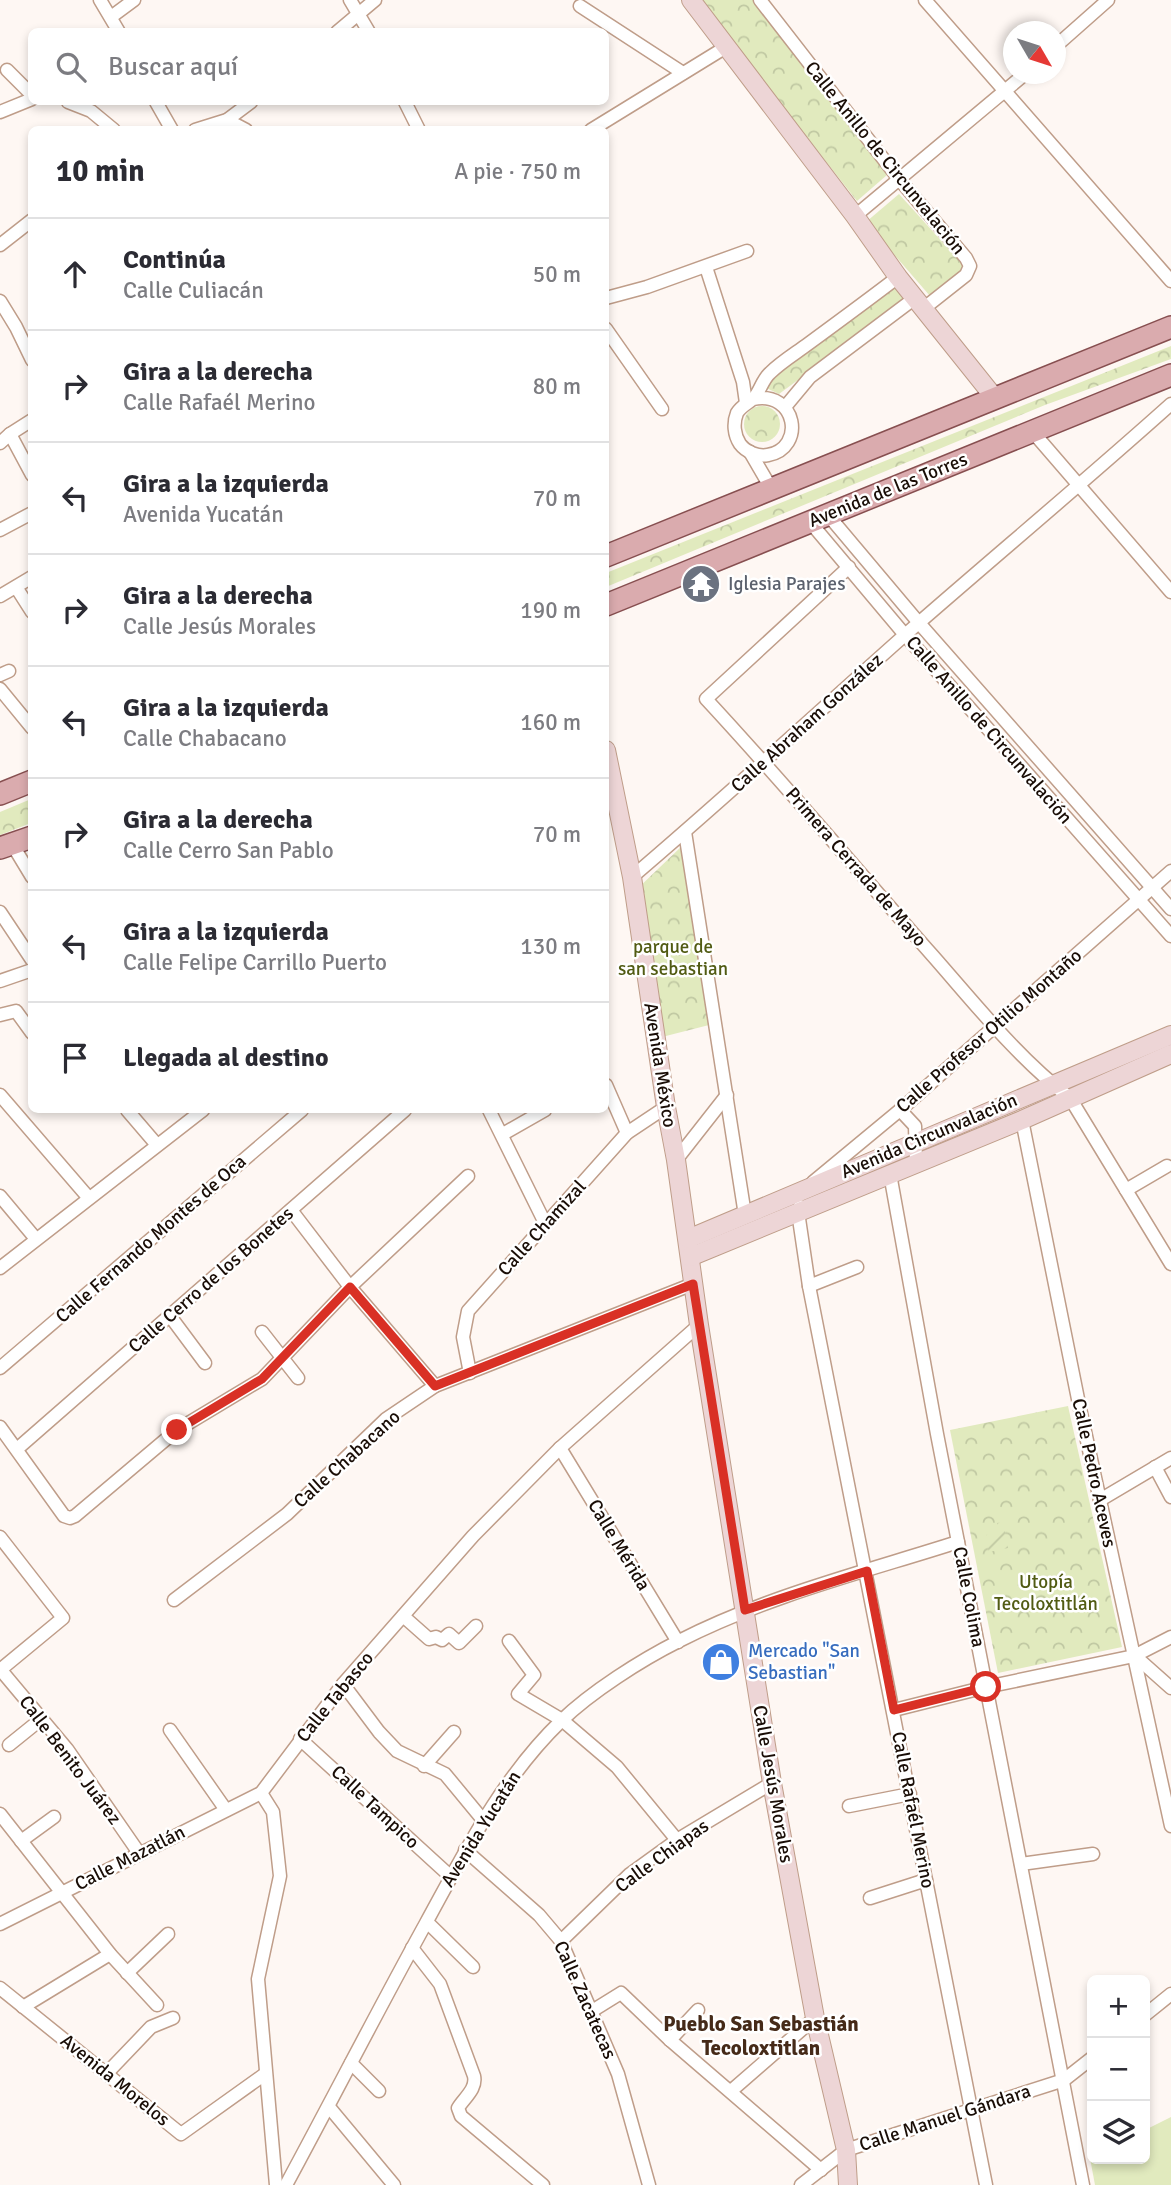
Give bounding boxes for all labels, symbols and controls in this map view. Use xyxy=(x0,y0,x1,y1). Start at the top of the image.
north arrow xyxy=(1003,21,1066,84)
search box xyxy=(28,28,609,105)
icon: search xyxy=(52,48,90,86)
text: Buscar aquí xyxy=(108,51,238,83)
street label: Calle Anillo de Circunvalación xyxy=(800,56,970,260)
text: 10 min xyxy=(56,153,145,190)
text: A pie · 750 m xyxy=(454,157,581,186)
text: Continúa xyxy=(123,244,226,276)
icon: ahead xyxy=(56,255,94,293)
text: 50 m xyxy=(533,260,581,289)
text: Calle Culiacán xyxy=(123,276,264,305)
text: Gira a la derecha xyxy=(123,356,313,388)
icon: right xyxy=(56,367,94,405)
text: 80 m xyxy=(533,372,581,401)
text: Calle Rafaél Merino xyxy=(123,388,316,417)
street label: Avenida de las Torres xyxy=(805,447,971,533)
text: Gira a la izquierda xyxy=(123,468,329,500)
icon: left xyxy=(56,479,94,517)
text: 70 m xyxy=(533,484,581,513)
text: Avenida Yucatán xyxy=(123,500,284,529)
temple icon: Iglesia Parajes xyxy=(680,563,722,605)
place label: Iglesia Parajes xyxy=(728,572,845,596)
text: Gira a la derecha xyxy=(123,580,313,612)
icon: right xyxy=(56,591,94,629)
text: 190 m xyxy=(520,596,581,625)
text: Calle Jesús Morales xyxy=(123,612,316,641)
street label: Calle Anillo de Circunvalación xyxy=(901,631,1077,829)
street label: Calle Abraham González xyxy=(726,648,888,798)
text: Gira a la izquierda xyxy=(123,692,329,724)
icon: left xyxy=(56,703,94,741)
text: 160 m xyxy=(520,708,581,737)
text: Calle Chabacano xyxy=(123,724,287,753)
street label: Primera Cerrada de Mayo xyxy=(780,782,932,952)
text: Gira a la derecha xyxy=(123,804,313,836)
icon: right xyxy=(56,815,94,853)
text: 70 m xyxy=(533,820,581,849)
text: Calle Cerro San Pablo xyxy=(123,836,334,865)
text: Gira a la izquierda xyxy=(123,916,329,948)
icon: left xyxy=(56,927,94,965)
text: 130 m xyxy=(520,932,581,961)
park label: parque de san sebastian xyxy=(618,935,728,981)
street label: Calle Profesor Otilio Montaño xyxy=(891,944,1087,1118)
text: Calle Felipe Carrillo Puerto xyxy=(123,948,387,977)
street label: Avenida México xyxy=(638,1001,682,1129)
icon: arrive xyxy=(56,1039,94,1077)
text: Llegada al destino xyxy=(123,1042,329,1074)
street label: Avenida Circunvalación xyxy=(837,1088,1021,1184)
street label: Calle Fernando Montes de Oca xyxy=(51,1150,251,1328)
street label: Calle Chamizal xyxy=(493,1175,591,1281)
street label: Calle Cerro de los Bonetes xyxy=(123,1202,299,1358)
street label: Calle Pedro Aceves xyxy=(1066,1396,1122,1550)
street label: Calle Chabacano xyxy=(289,1405,405,1513)
route end xyxy=(161,1414,192,1445)
street label: Calle Mérida xyxy=(582,1495,656,1595)
street label: Calle Colima xyxy=(947,1545,991,1649)
park label: Utopía Tecoloxtitlán xyxy=(994,1570,1098,1616)
place label: Mercado "San Sebastian" xyxy=(748,1639,860,1685)
shop icon: Mercado "San Sebastian" xyxy=(700,1641,742,1683)
street label: Calle Tabasco xyxy=(291,1647,379,1747)
route start xyxy=(970,1671,1001,1702)
street label: Calle Benito Juárez xyxy=(14,1691,126,1829)
street label: Calle Jesús Morales xyxy=(747,1703,799,1865)
street label: Calle Rafaél Merino xyxy=(886,1730,940,1890)
street label: Calle Tampico xyxy=(326,1760,424,1854)
street label: Avenida Yucatán xyxy=(436,1766,526,1892)
street label: Calle Chiapas xyxy=(610,1814,714,1898)
street label: Calle Mazatlán xyxy=(71,1820,189,1896)
street label: Calle Zacatecas xyxy=(548,1937,622,2063)
map controls xyxy=(1087,1975,1150,2164)
button: + xyxy=(1087,1975,1150,2038)
district label: Pueblo San Sebastián Tecoloxtitlan xyxy=(663,2011,859,2061)
street label: Avenida Morelos xyxy=(56,2029,174,2131)
button: − xyxy=(1087,2038,1150,2101)
street label: Calle Manuel Gándara xyxy=(856,2079,1034,2157)
button: layers xyxy=(1087,2101,1150,2164)

